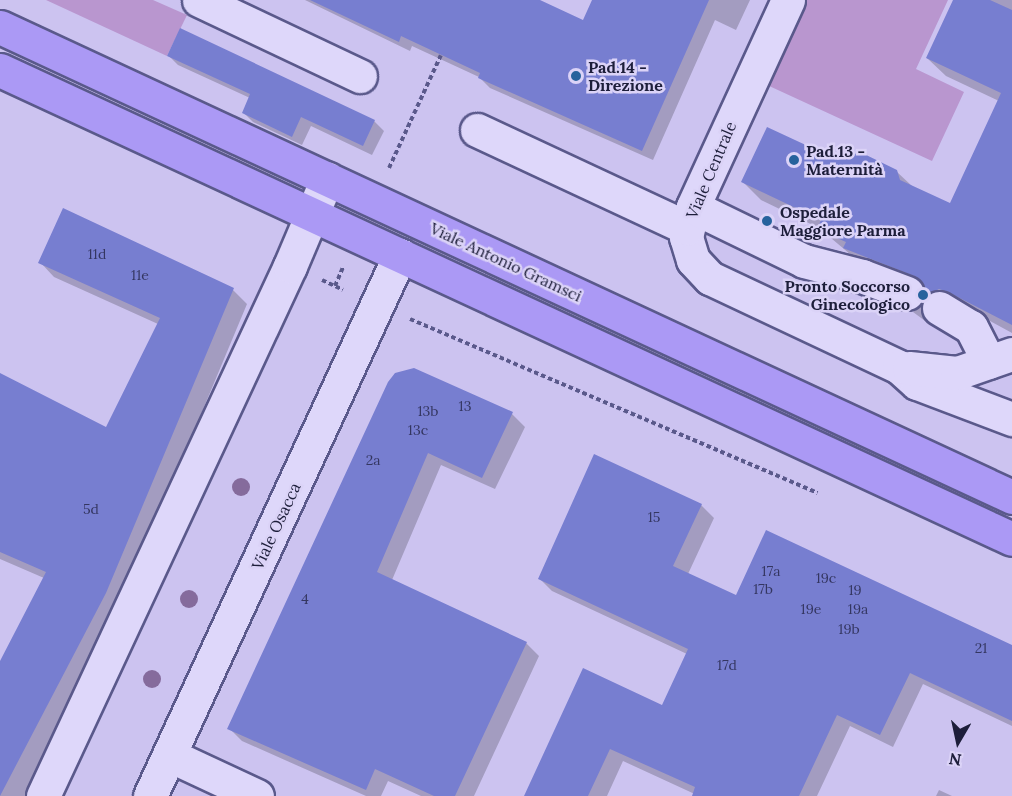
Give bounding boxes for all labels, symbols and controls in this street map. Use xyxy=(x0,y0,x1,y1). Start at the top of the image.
place label: Pad.14 - Direzione xyxy=(588,57,663,95)
marker: Pad.14 - Direzione xyxy=(569,69,583,83)
street label: Viale Centrale xyxy=(682,118,740,222)
place label: Pad.13 - Maternità xyxy=(806,141,883,179)
marker: Pad.13 - Maternità xyxy=(787,153,801,167)
place label: Ospedale Maggiore Parma xyxy=(780,202,906,240)
marker: Ospedale Maggiore Parma xyxy=(758,212,776,230)
street label: Viale Antonio Gramsci xyxy=(427,218,585,306)
house number: 11d xyxy=(88,246,106,262)
house number: 11e xyxy=(131,267,149,283)
place label: Pronto Soccorso Ginecologico xyxy=(784,276,910,314)
marker: Pronto Soccorso Ginecologico xyxy=(914,286,932,304)
house number: 13 xyxy=(459,398,471,414)
house number: 13b xyxy=(417,403,439,419)
house number: 13c xyxy=(408,422,428,438)
house number: 2a xyxy=(366,452,380,468)
street label: Viale Osacca xyxy=(247,479,305,573)
house number: 5d xyxy=(83,501,99,517)
house number: 15 xyxy=(648,509,660,525)
house number: 17a xyxy=(762,563,780,579)
house number: 19c xyxy=(816,570,836,586)
house number: 17b xyxy=(753,581,773,597)
house number: 19 xyxy=(848,582,862,598)
house number: 4 xyxy=(301,591,309,607)
house number: 19e xyxy=(801,601,821,617)
house number: 19a xyxy=(848,601,868,617)
house number: 19b xyxy=(838,621,860,637)
house number: 21 xyxy=(975,640,987,656)
house number: 17d xyxy=(717,657,737,673)
north arrow xyxy=(928,712,988,772)
text: N xyxy=(948,749,963,771)

